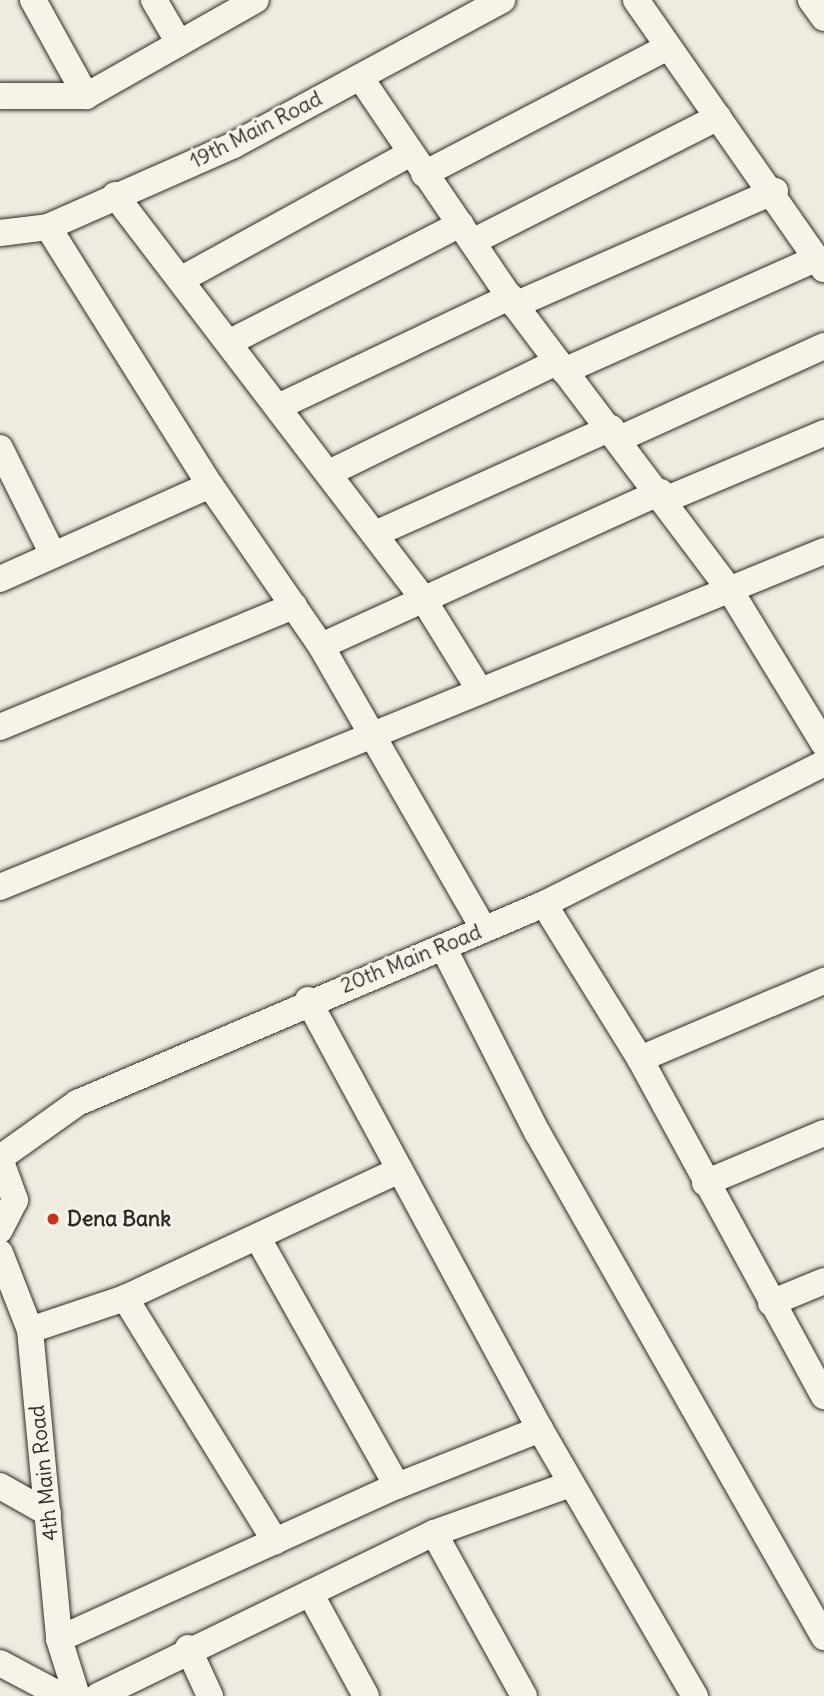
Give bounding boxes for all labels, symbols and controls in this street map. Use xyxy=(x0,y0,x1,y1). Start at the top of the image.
street label: 19th Main Road xyxy=(186,86,326,174)
street label: 20th Main Road xyxy=(337,919,485,999)
place label: Dena Bank xyxy=(67,1206,171,1232)
marker: Dena Bank xyxy=(45,1211,61,1227)
street label: 4th Main Road xyxy=(24,1404,64,1542)

